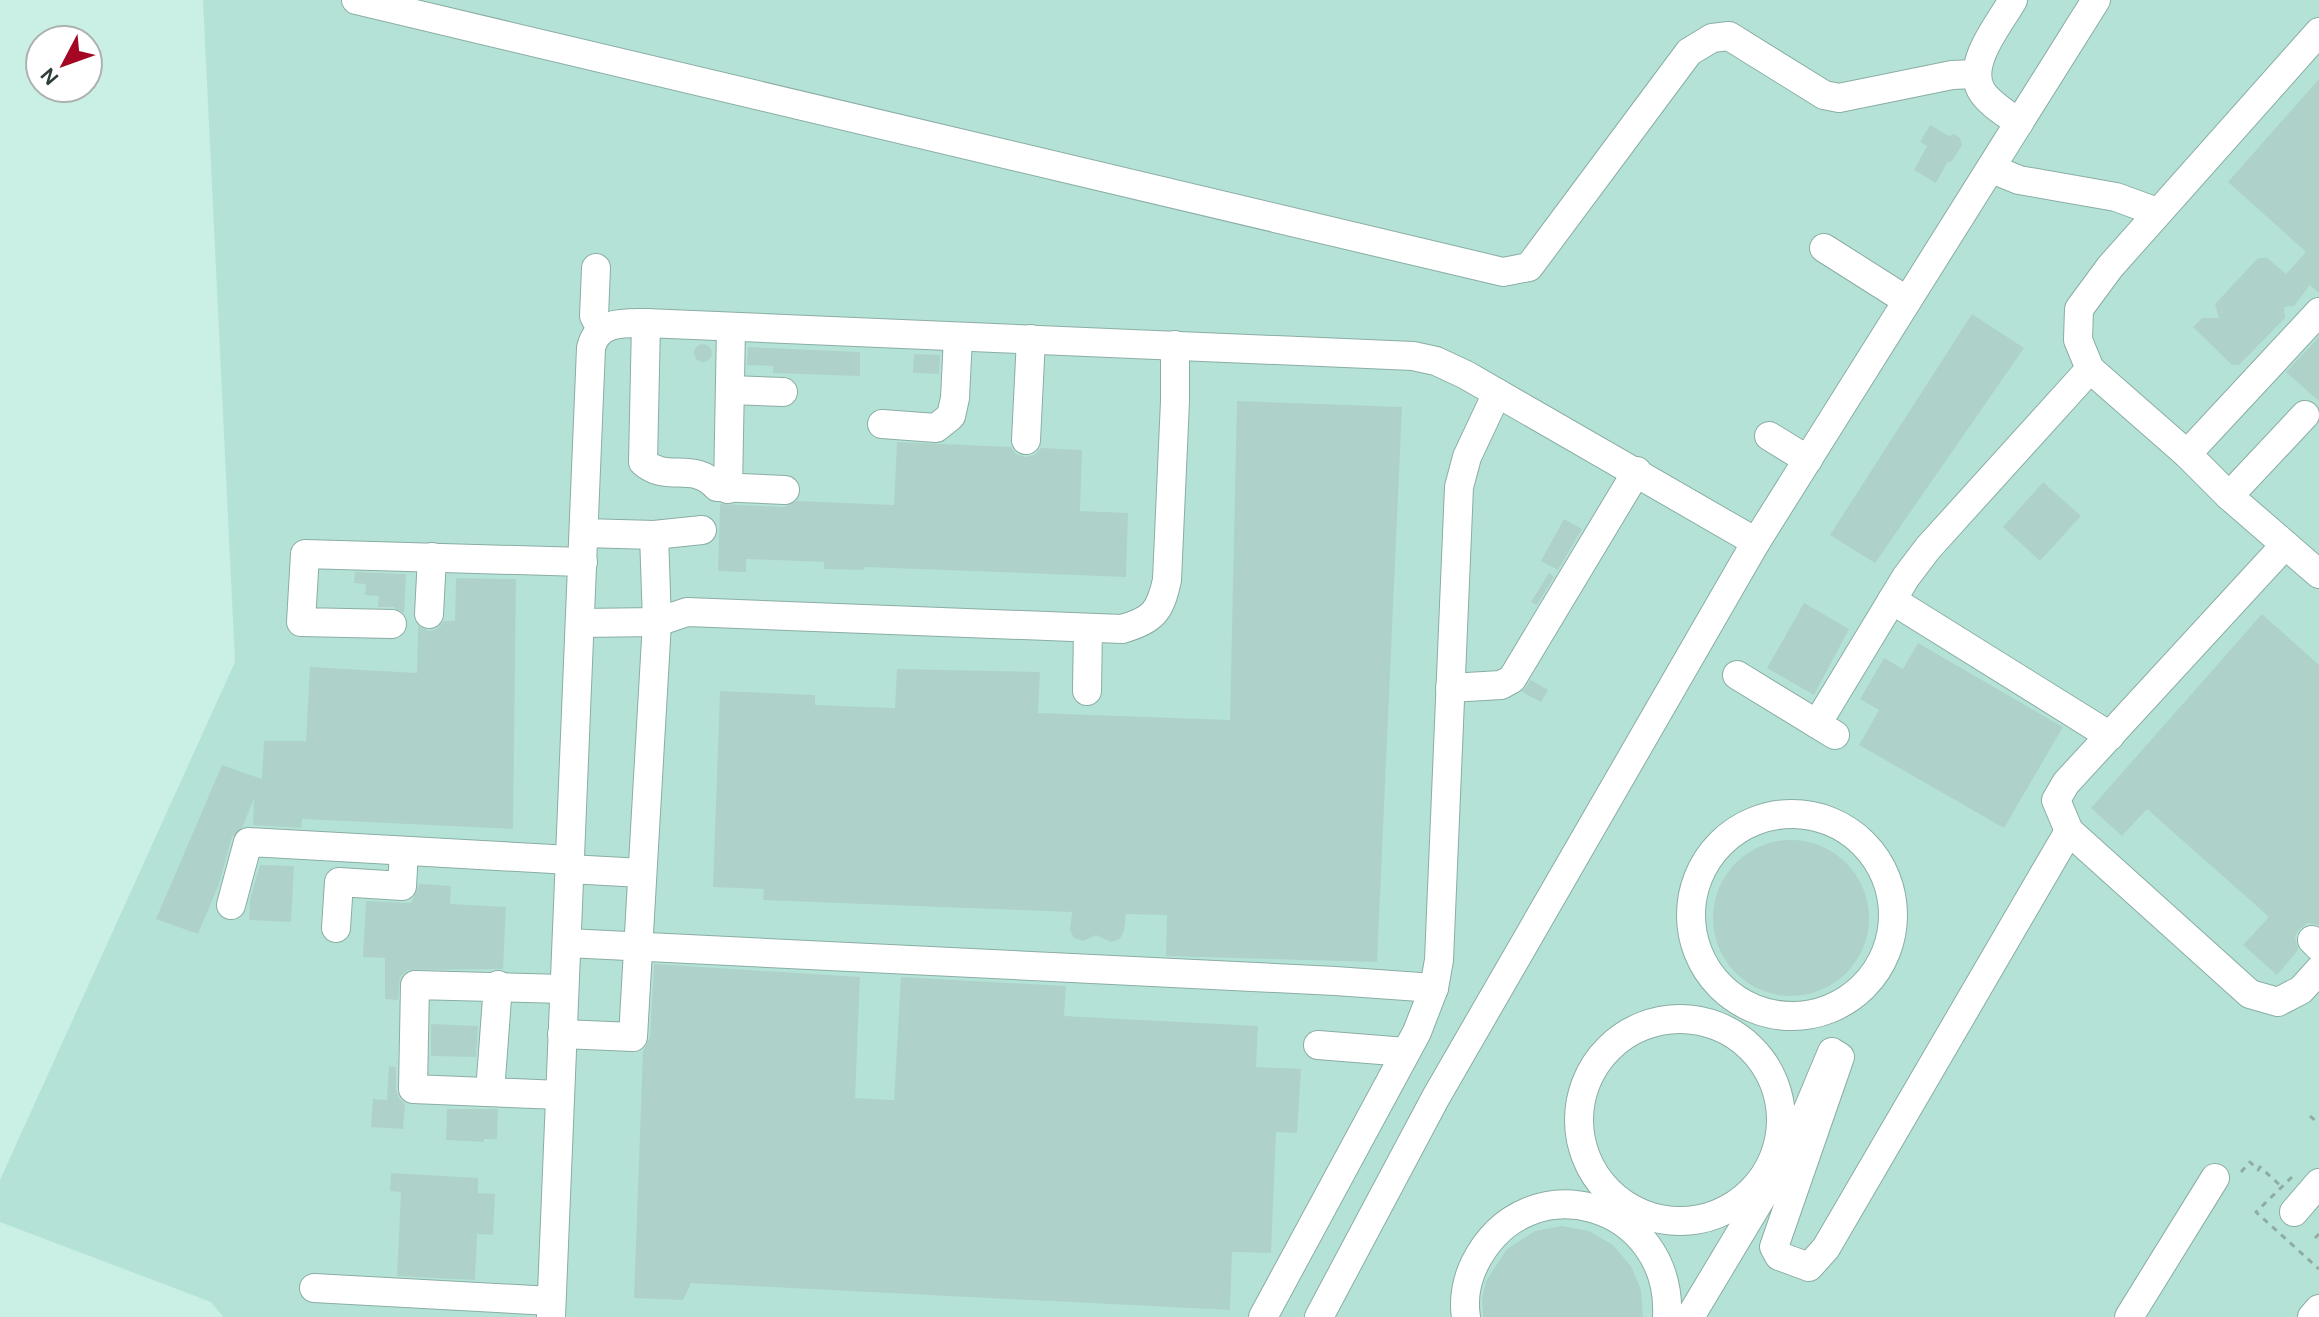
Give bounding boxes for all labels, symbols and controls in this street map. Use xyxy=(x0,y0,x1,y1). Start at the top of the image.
north arrow xyxy=(24,24,104,104)
text: N xyxy=(35,62,65,91)

